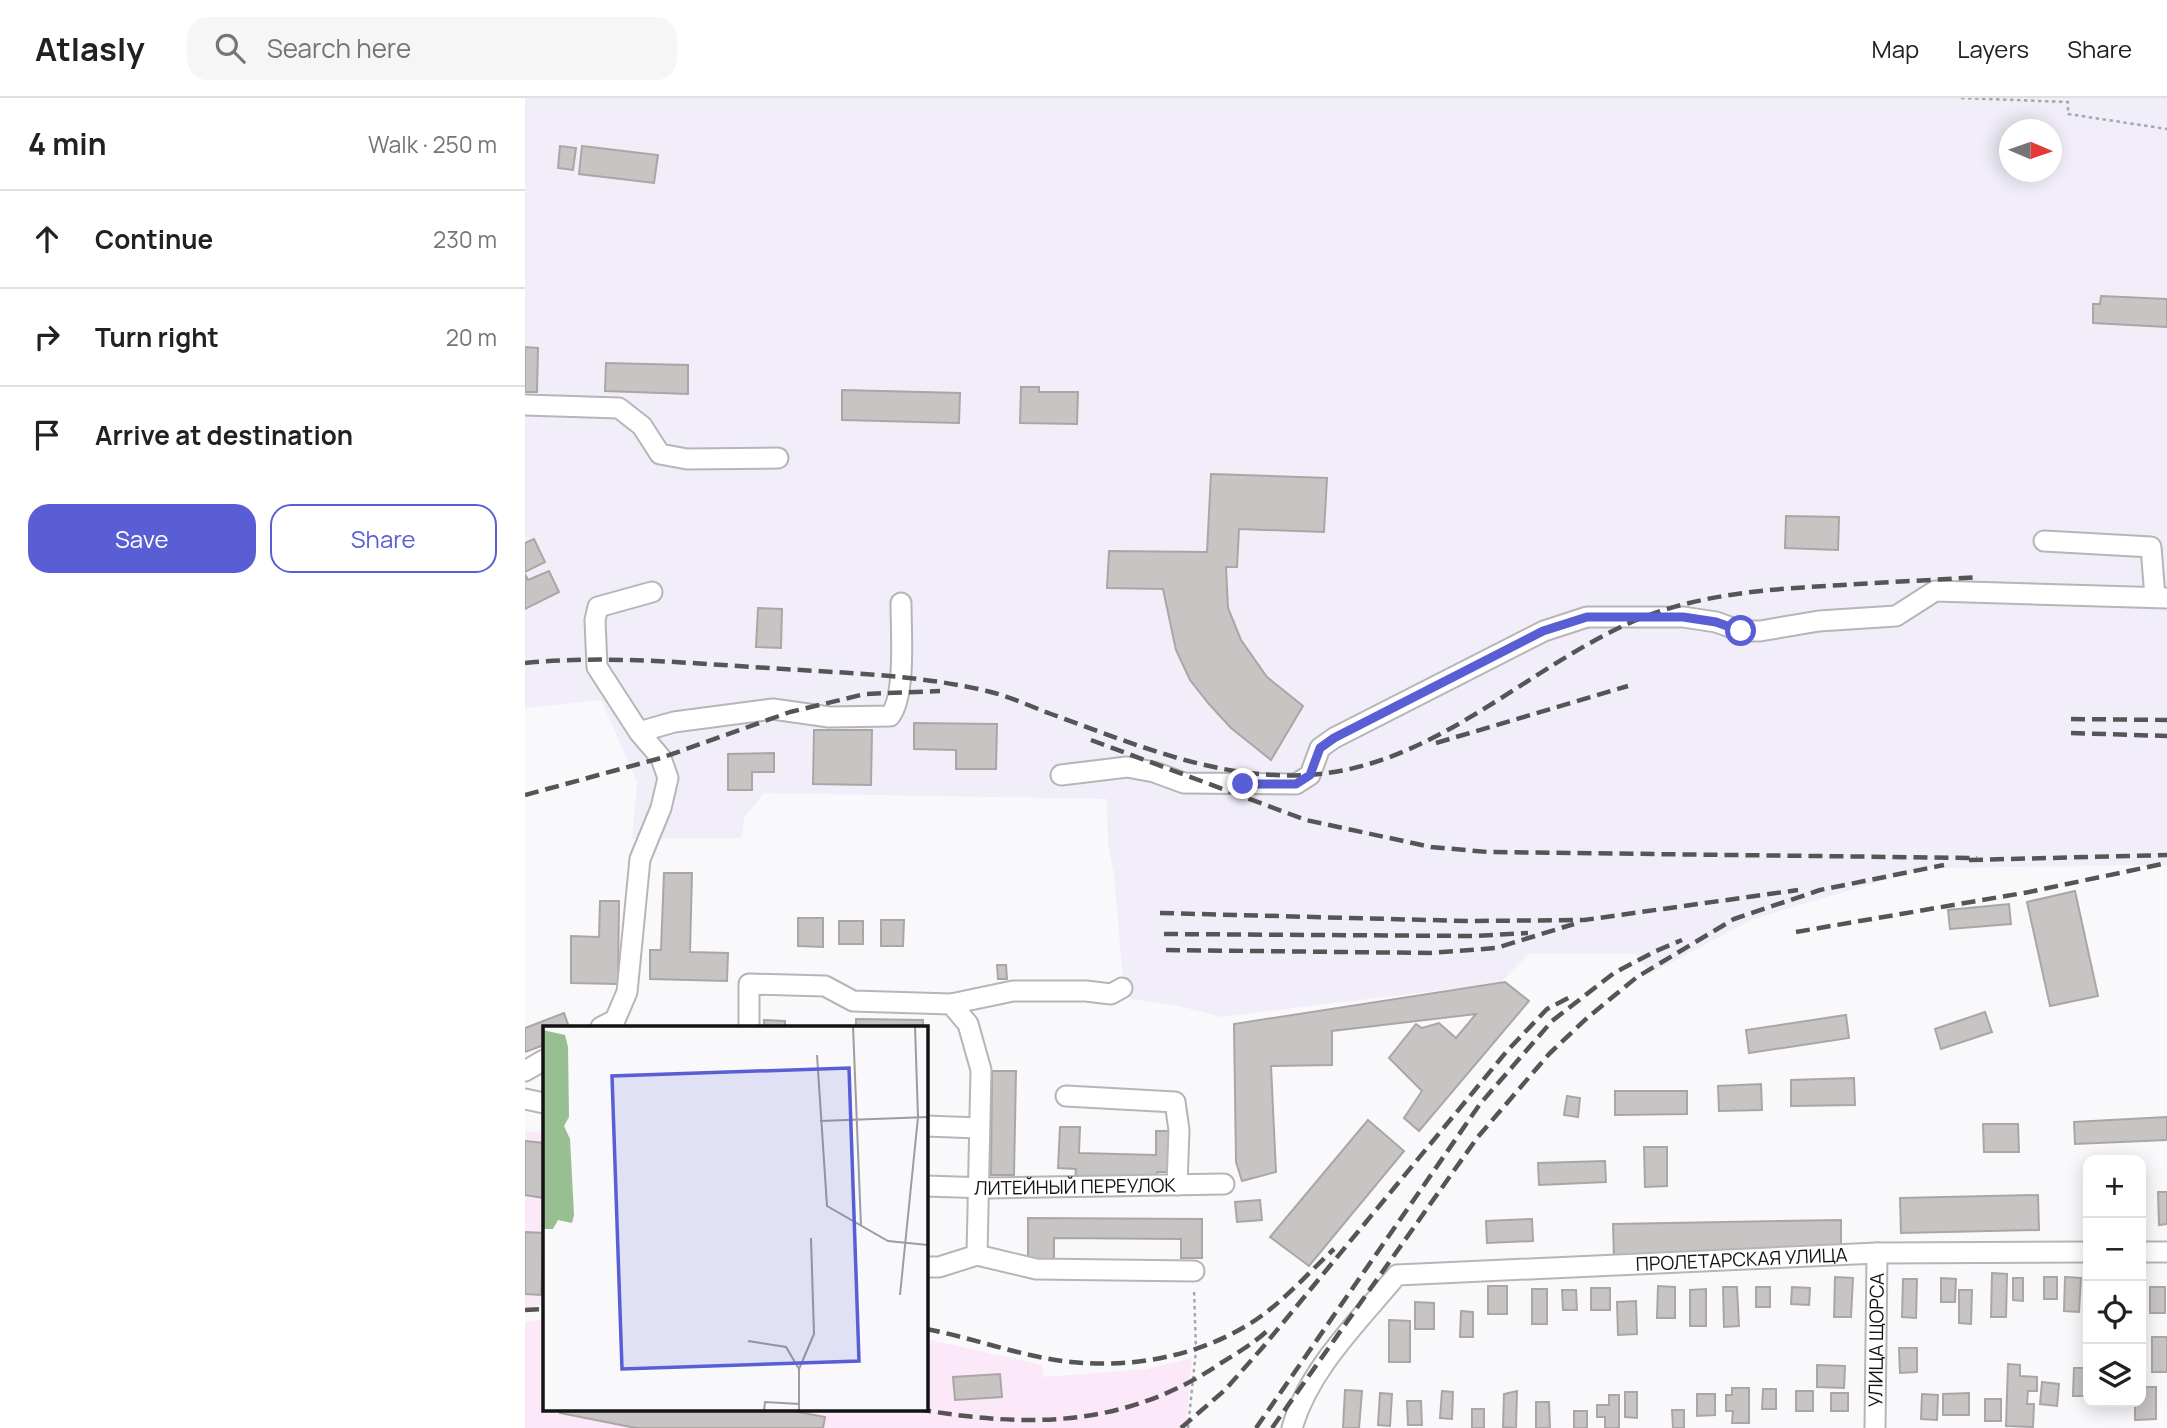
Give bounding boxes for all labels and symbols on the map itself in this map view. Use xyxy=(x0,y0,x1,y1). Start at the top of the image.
north arrow xyxy=(1999,119,2062,182)
route start xyxy=(1725,615,1756,646)
route end xyxy=(1227,768,1258,799)
inset map xyxy=(543,1026,927,1410)
street label: ЛИТЕЙНЫЙ ПЕРЕУЛОК xyxy=(974,1172,1177,1201)
street label: ПРОЛЕТАРСКАЯ УЛИЦА xyxy=(1635,1241,1848,1277)
street label: УЛИЦА ЩОРСА xyxy=(1862,1273,1890,1407)

